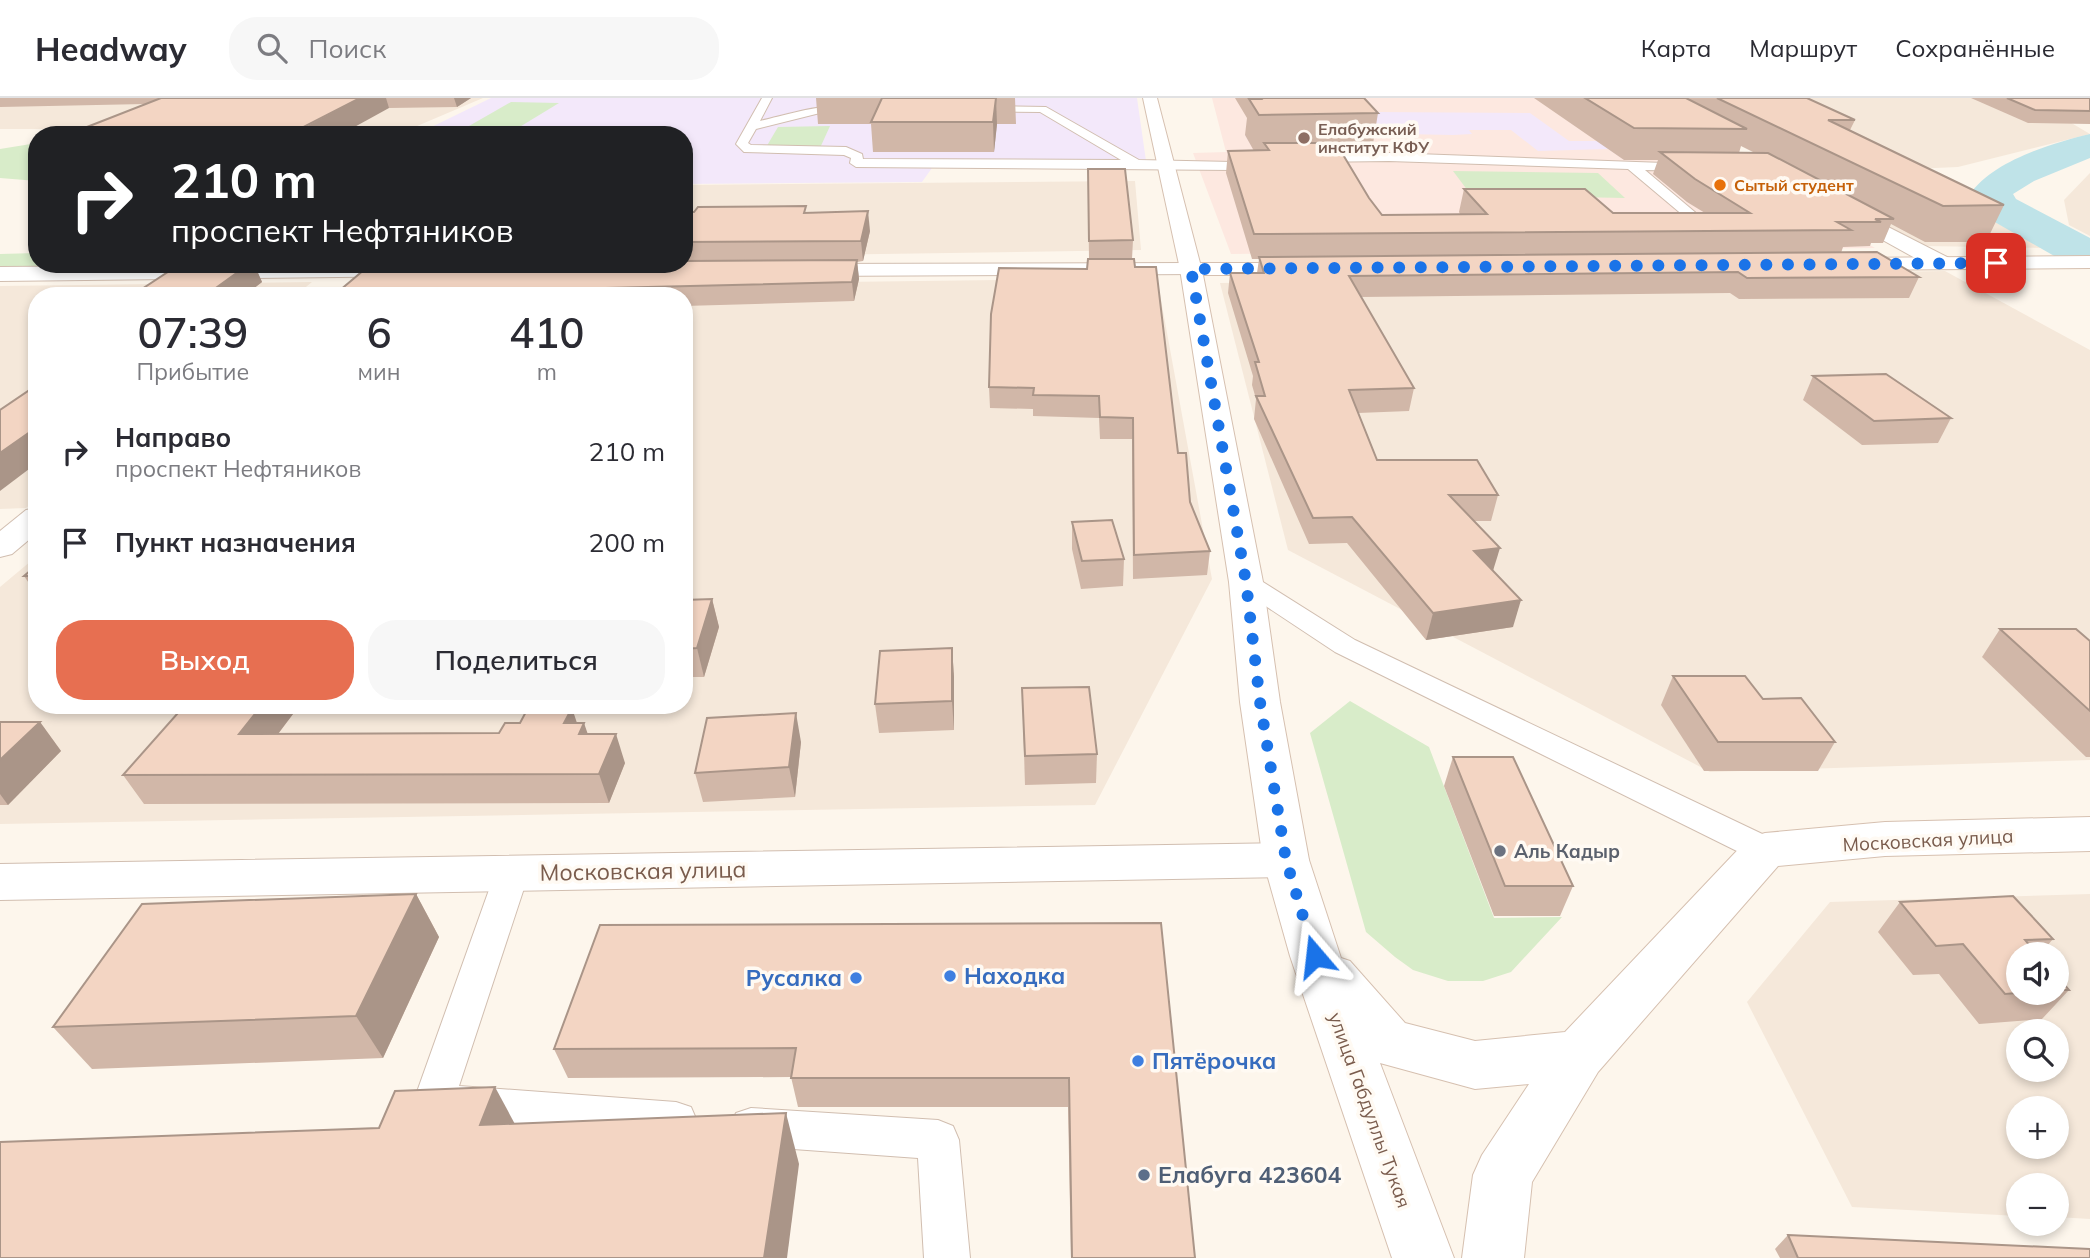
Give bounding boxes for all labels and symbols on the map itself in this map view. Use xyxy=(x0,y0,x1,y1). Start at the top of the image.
place label: Елабужский институт КФУ xyxy=(1318,119,1430,157)
marker: Елабужский институт КФУ xyxy=(1296,130,1312,146)
place label: Сытый студент xyxy=(1734,175,1854,195)
marker: Сытый студент xyxy=(1712,177,1728,193)
pin xyxy=(1966,233,2026,293)
street label: Московская улица xyxy=(1842,824,2014,856)
place label: Аль Кадыр xyxy=(1514,839,1620,863)
marker: Аль Кадыр xyxy=(1492,843,1508,859)
street label: Московская улица xyxy=(539,854,747,887)
position arrow xyxy=(1278,919,1352,993)
place label: Находка xyxy=(964,961,1065,990)
place label: Русалка xyxy=(746,963,842,992)
marker: Находка xyxy=(942,968,958,984)
marker: Русалка xyxy=(848,970,864,986)
street label: улица Габдуллы Тукая xyxy=(1323,1009,1417,1211)
place label: Пятёрочка xyxy=(1152,1046,1276,1075)
marker: Пятёрочка xyxy=(1130,1053,1146,1069)
place label: Елабуга 423604 xyxy=(1158,1160,1341,1189)
marker: Елабуга 423604 xyxy=(1136,1167,1152,1183)

